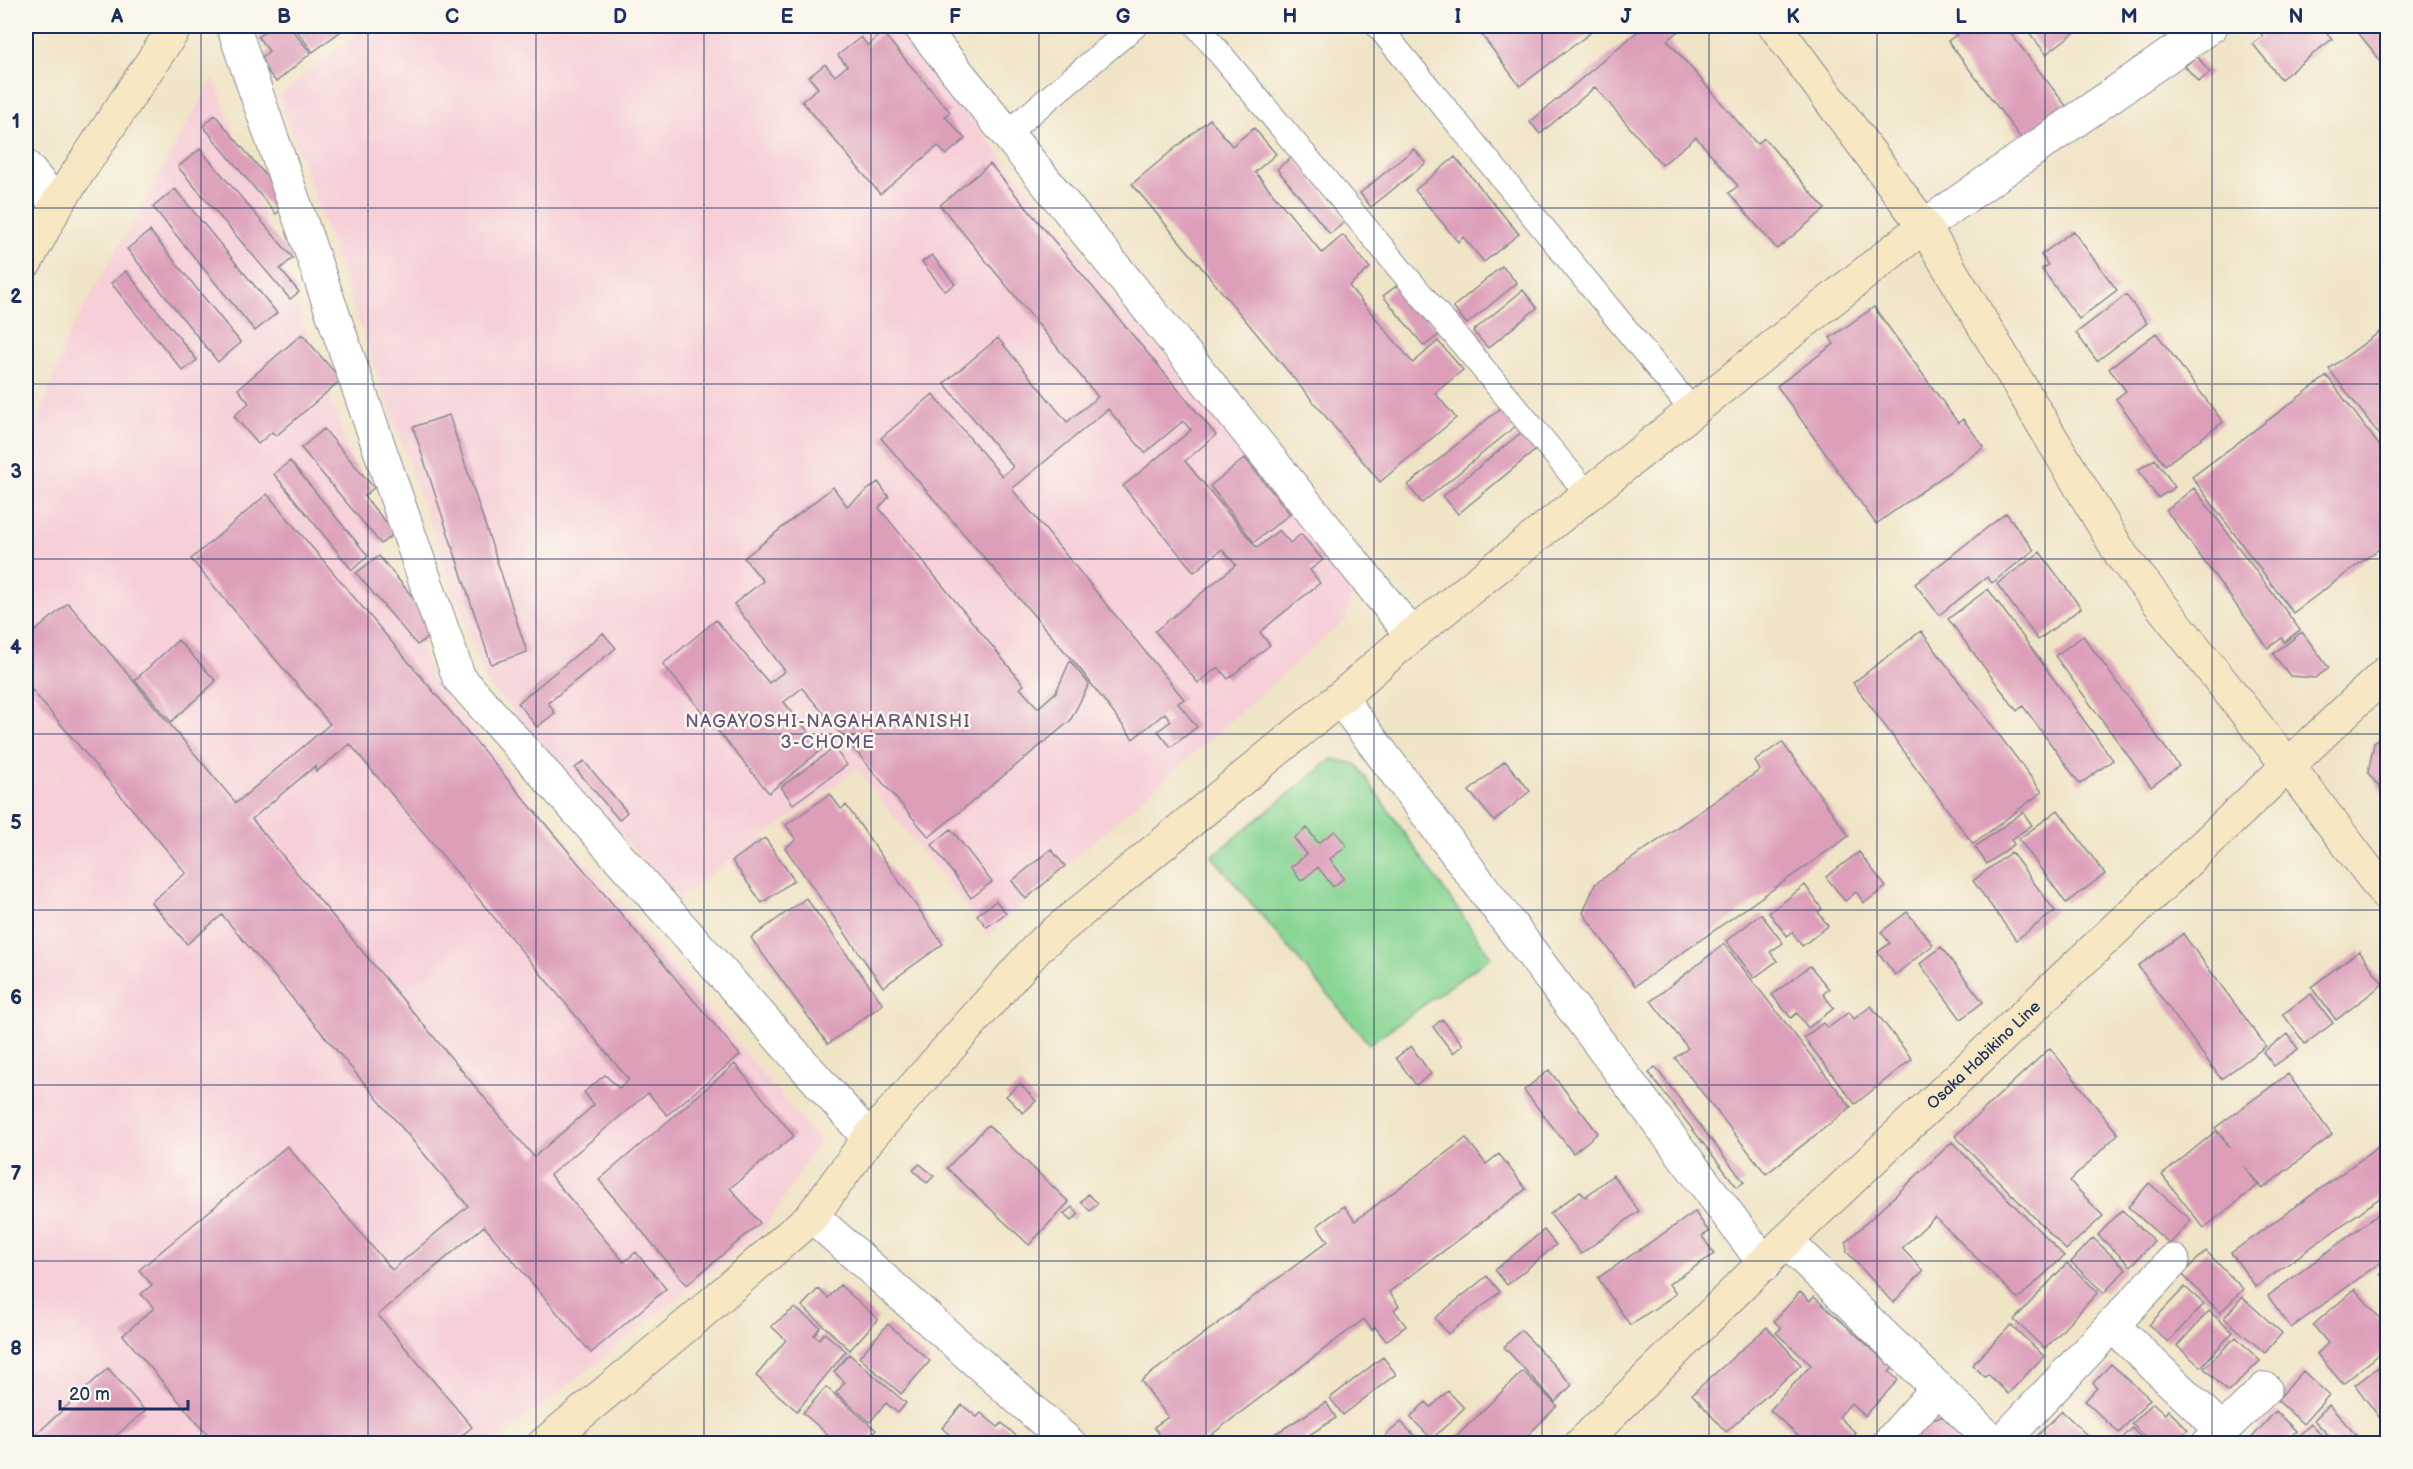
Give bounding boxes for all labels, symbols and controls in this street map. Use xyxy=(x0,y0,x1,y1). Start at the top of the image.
text: A xyxy=(110,5,124,29)
text: B xyxy=(277,5,291,29)
text: C xyxy=(445,5,459,29)
text: D xyxy=(613,5,627,29)
text: E xyxy=(781,5,794,29)
text: F xyxy=(949,5,961,29)
text: G xyxy=(1116,5,1131,29)
text: H xyxy=(1283,5,1297,29)
text: I xyxy=(1455,5,1461,29)
text: J xyxy=(1621,5,1633,29)
text: K xyxy=(1786,5,1800,29)
text: L xyxy=(1955,5,1967,29)
text: M xyxy=(2120,5,2138,29)
text: N xyxy=(2288,5,2304,29)
text: 1 xyxy=(12,110,20,134)
text: 2 xyxy=(10,285,22,309)
text: 3 xyxy=(10,460,22,484)
text: 4 xyxy=(10,636,22,660)
district label: NAGAYOSHI-NAGAHARANISHI 3-CHOME xyxy=(685,711,971,753)
text: 5 xyxy=(10,811,22,835)
text: 6 xyxy=(10,986,22,1010)
street label: Osaka Habikino Line xyxy=(1923,997,2045,1114)
text: 7 xyxy=(10,1162,22,1186)
text: 8 xyxy=(10,1337,22,1361)
scale bar xyxy=(60,1373,188,1411)
text: 20 m xyxy=(69,1384,110,1405)

